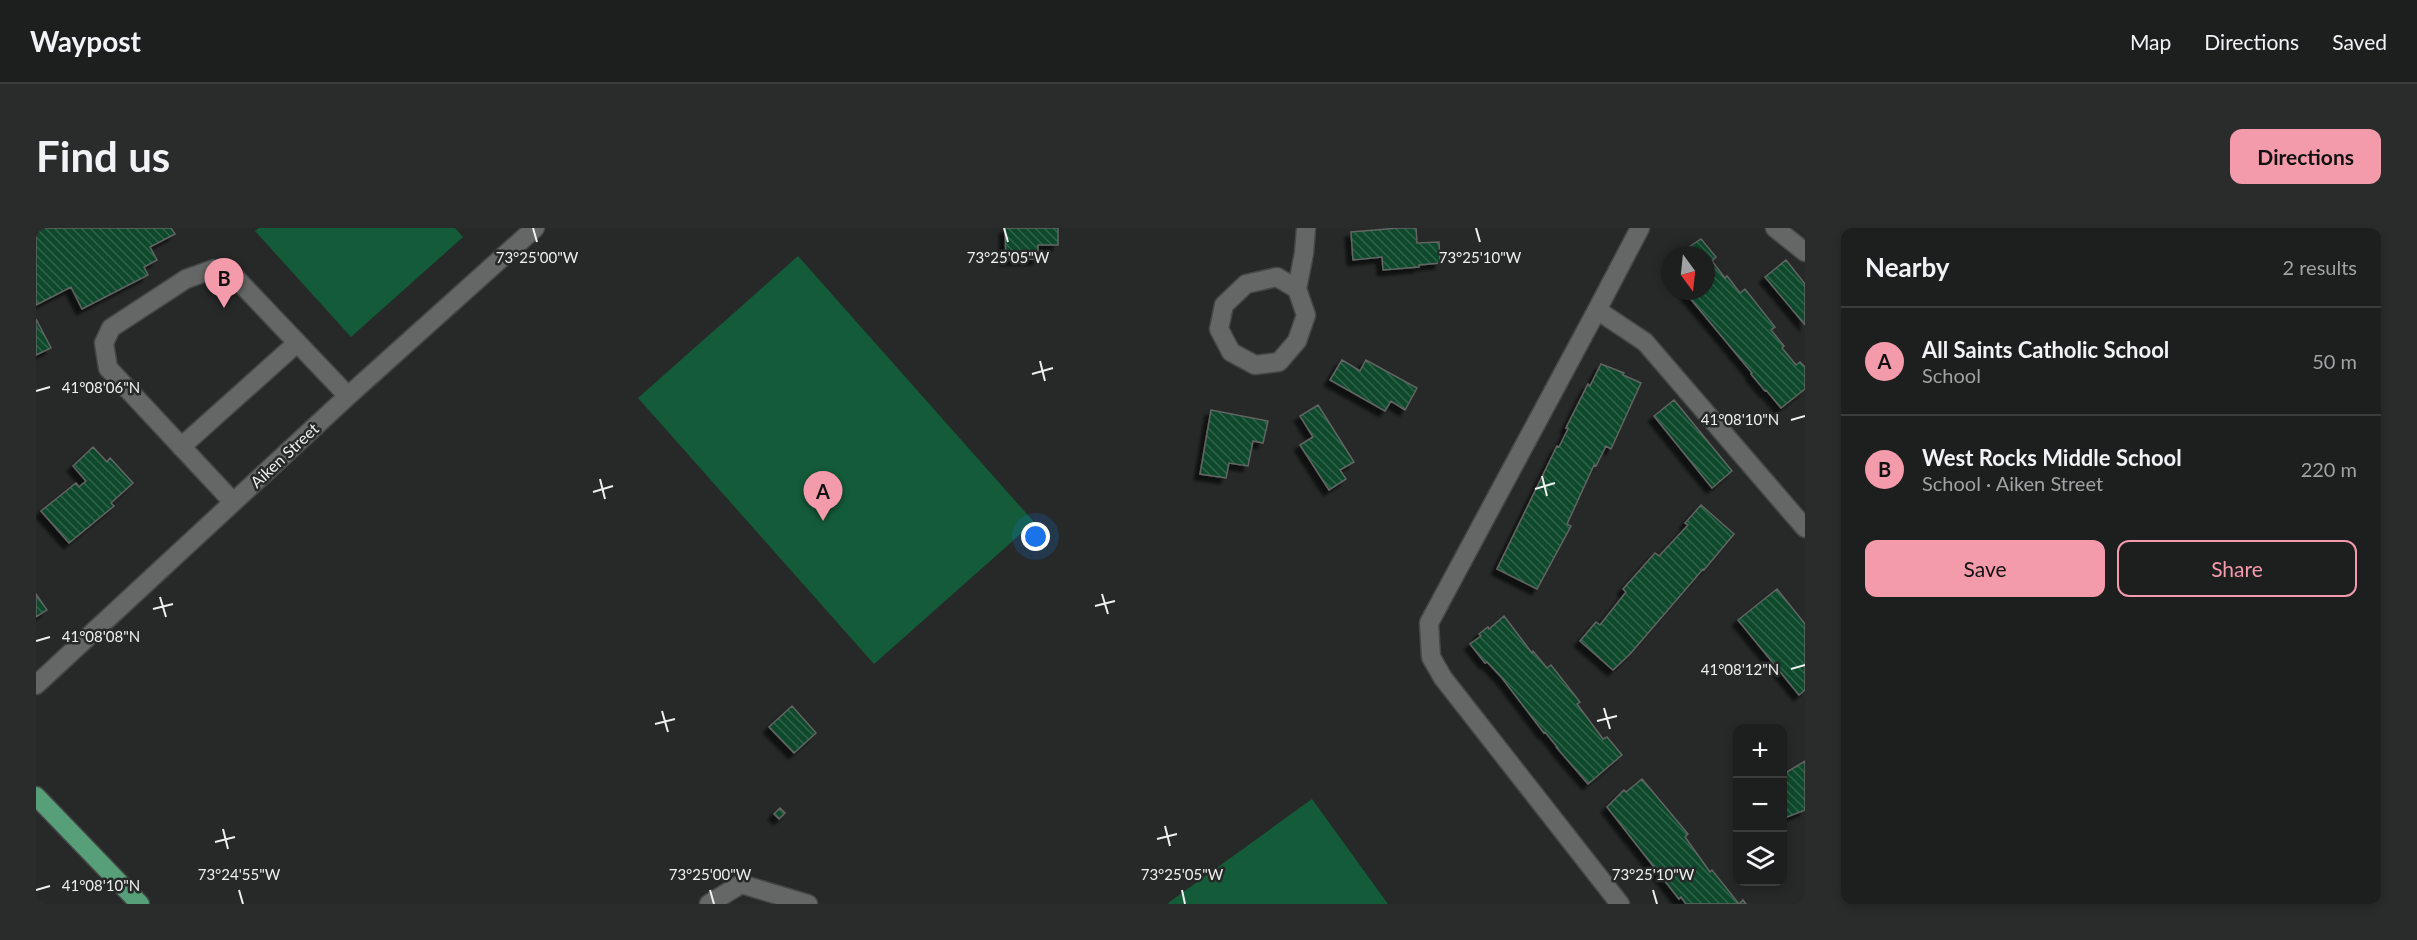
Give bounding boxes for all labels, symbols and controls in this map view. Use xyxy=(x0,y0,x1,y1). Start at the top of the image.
text: Waypost xyxy=(30,24,141,58)
text: Map xyxy=(2130,29,2171,54)
text: Directions xyxy=(2204,29,2299,54)
text: Saved xyxy=(2332,29,2387,54)
button: Directions xyxy=(2230,129,2381,184)
text: Find us xyxy=(36,131,170,181)
north arrow xyxy=(1661,246,1715,300)
text: 73°25'00"W xyxy=(496,248,579,266)
text: 73°25'05"W xyxy=(967,248,1050,266)
text: 73°25'10"W xyxy=(1439,248,1522,266)
text: Nearby xyxy=(1865,251,1950,283)
text: 2 results xyxy=(2282,255,2357,279)
pin: B xyxy=(204,259,243,308)
text: All Saints Catholic School xyxy=(1922,336,2169,363)
text: A xyxy=(1878,349,1891,373)
text: 50 m xyxy=(2312,349,2357,373)
text: School xyxy=(1922,363,1981,387)
text: 41°08'06"N xyxy=(62,378,140,396)
text: 41°08'10"N xyxy=(1701,410,1779,428)
street label: Aiken Street xyxy=(246,419,322,491)
text: West Rocks Middle School xyxy=(1922,444,2182,471)
text: B xyxy=(1878,457,1891,481)
text: 220 m xyxy=(2301,457,2357,481)
text: School · Aiken Street xyxy=(1922,471,2103,495)
pin: A xyxy=(804,472,842,521)
your location xyxy=(1021,522,1050,551)
button: Save xyxy=(1865,540,2105,597)
button: Share xyxy=(2117,540,2357,597)
text: 41°08'08"N xyxy=(62,627,140,645)
text: 41°08'12"N xyxy=(1701,660,1779,678)
map controls xyxy=(1733,724,1787,886)
button: + xyxy=(1733,724,1787,778)
button: − xyxy=(1733,778,1787,832)
button: layers xyxy=(1733,832,1787,886)
text: 73°24'55"W xyxy=(198,865,281,883)
text: 73°25'00"W xyxy=(669,865,752,883)
text: 73°25'05"W xyxy=(1141,865,1224,883)
text: 73°25'10"W xyxy=(1612,865,1695,883)
text: 41°08'10"N xyxy=(62,876,140,894)

